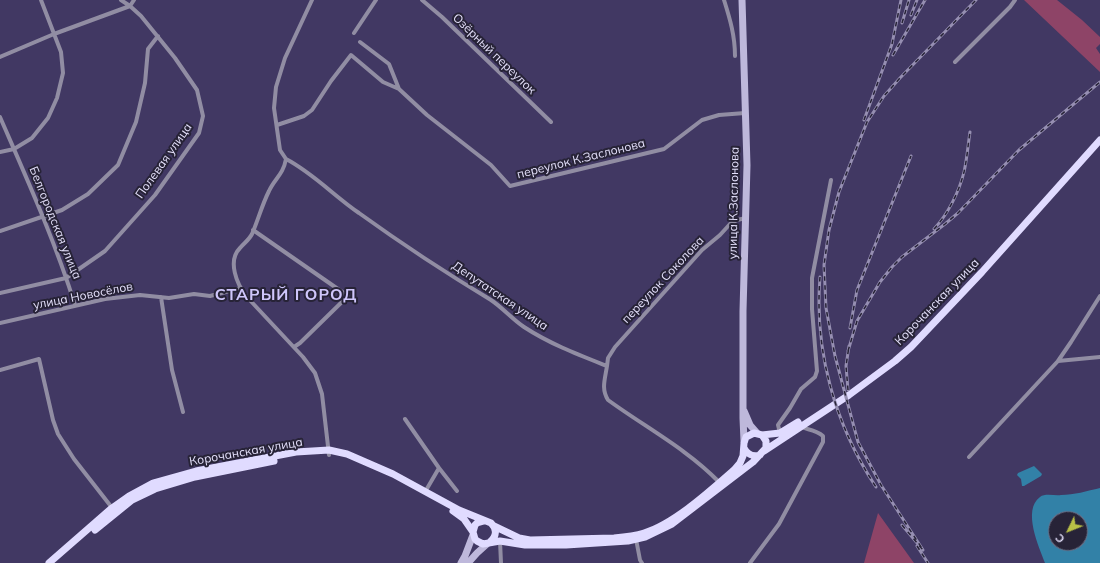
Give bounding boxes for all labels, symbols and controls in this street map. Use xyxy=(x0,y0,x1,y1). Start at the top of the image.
street label: Озёрный переулок xyxy=(449,11,539,97)
street label: Полевая улица xyxy=(133,121,195,201)
street label: переулок К.Заслонова xyxy=(515,136,647,182)
street label: улица К.Заслонова xyxy=(726,147,742,259)
street label: Белгородская улица xyxy=(26,165,84,281)
street label: переулок Соколова xyxy=(619,233,707,327)
street label: Корочанская улица xyxy=(892,256,982,348)
street label: Депутатская улица xyxy=(449,259,551,333)
street label: улица Новосёлов xyxy=(32,279,134,313)
district label: СТАРЫЙ ГОРОД xyxy=(215,285,357,305)
street label: Корочанская улица xyxy=(188,435,304,469)
north arrow xyxy=(1048,511,1088,551)
text: С xyxy=(1052,531,1068,546)

